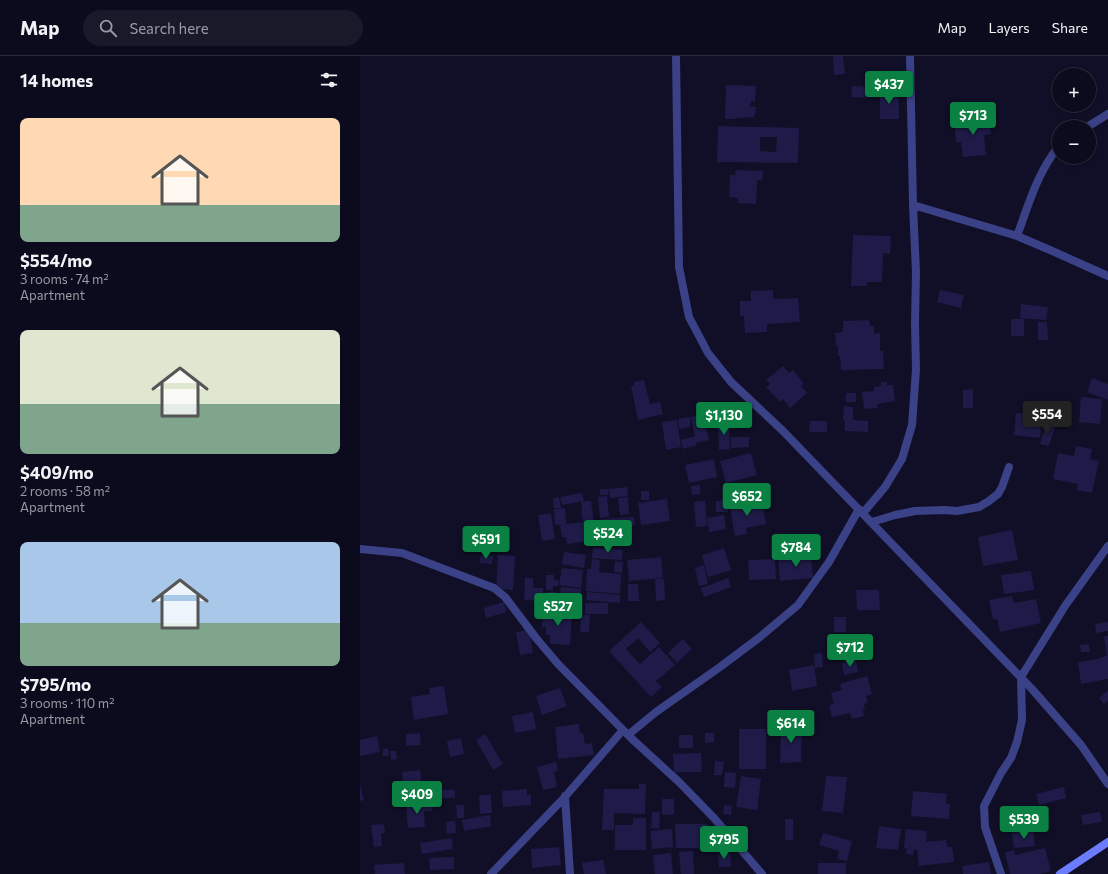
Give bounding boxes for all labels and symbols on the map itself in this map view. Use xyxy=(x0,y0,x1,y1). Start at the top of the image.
pin: $437 xyxy=(865,71,913,105)
pin: $713 xyxy=(949,102,997,136)
pin: $554 xyxy=(1023,401,1071,435)
pin: $1,130 xyxy=(691,402,757,436)
pin: $652 xyxy=(723,483,771,517)
pin: $524 xyxy=(584,520,632,554)
pin: $591 xyxy=(462,526,510,560)
pin: $784 xyxy=(772,534,820,568)
pin: $527 xyxy=(534,593,582,627)
pin: $712 xyxy=(826,634,874,668)
pin: $614 xyxy=(767,710,815,744)
pin: $409 xyxy=(393,781,441,815)
pin: $539 xyxy=(1000,806,1048,840)
pin: $795 xyxy=(700,826,748,860)

